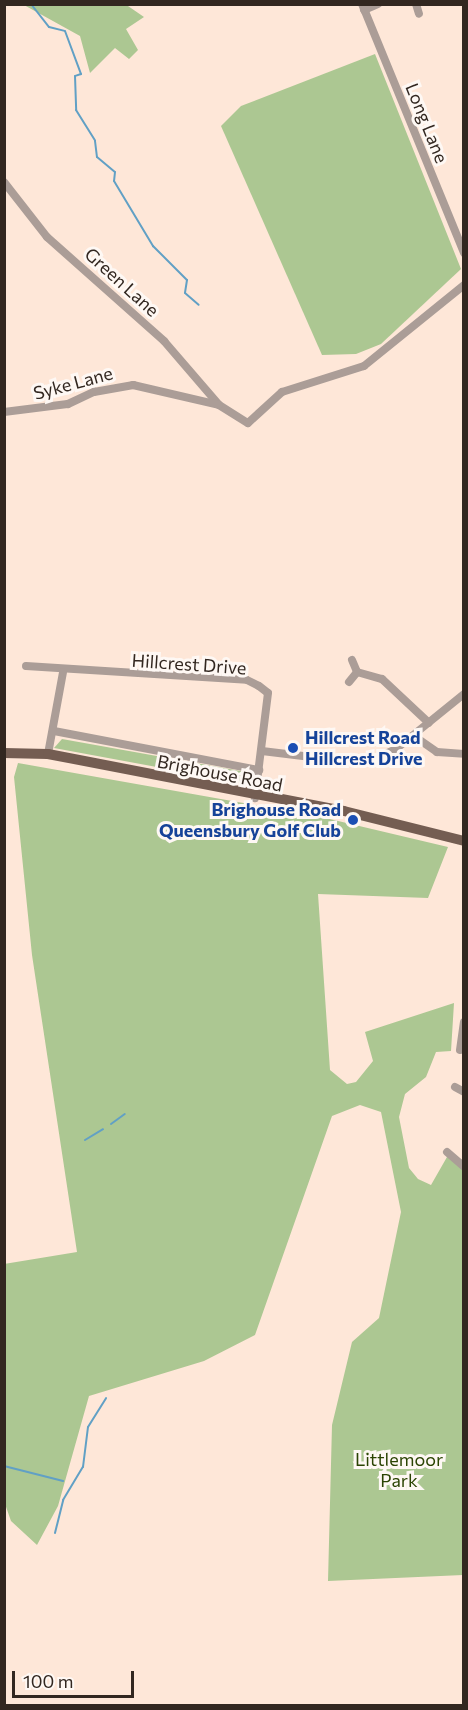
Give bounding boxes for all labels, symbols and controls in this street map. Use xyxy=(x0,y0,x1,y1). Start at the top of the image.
street label: Long Lane xyxy=(401,80,453,166)
street label: Green Lane xyxy=(80,243,164,321)
street label: Syke Lane xyxy=(31,362,115,404)
street label: Hillcrest Drive xyxy=(131,649,247,679)
place label: Hillcrest Road Hillcrest Drive xyxy=(305,727,423,770)
marker: Hillcrest Road Hillcrest Drive xyxy=(286,741,300,755)
street label: Brighouse Road xyxy=(155,750,285,796)
place label: Brighouse Road Queensbury Golf Club xyxy=(159,799,341,842)
marker: Brighouse Road Queensbury Golf Club xyxy=(346,813,360,827)
park label: Littlemoor Park xyxy=(355,1449,443,1492)
scale bar xyxy=(15,1659,136,1697)
text: 100 m xyxy=(23,1670,73,1692)

